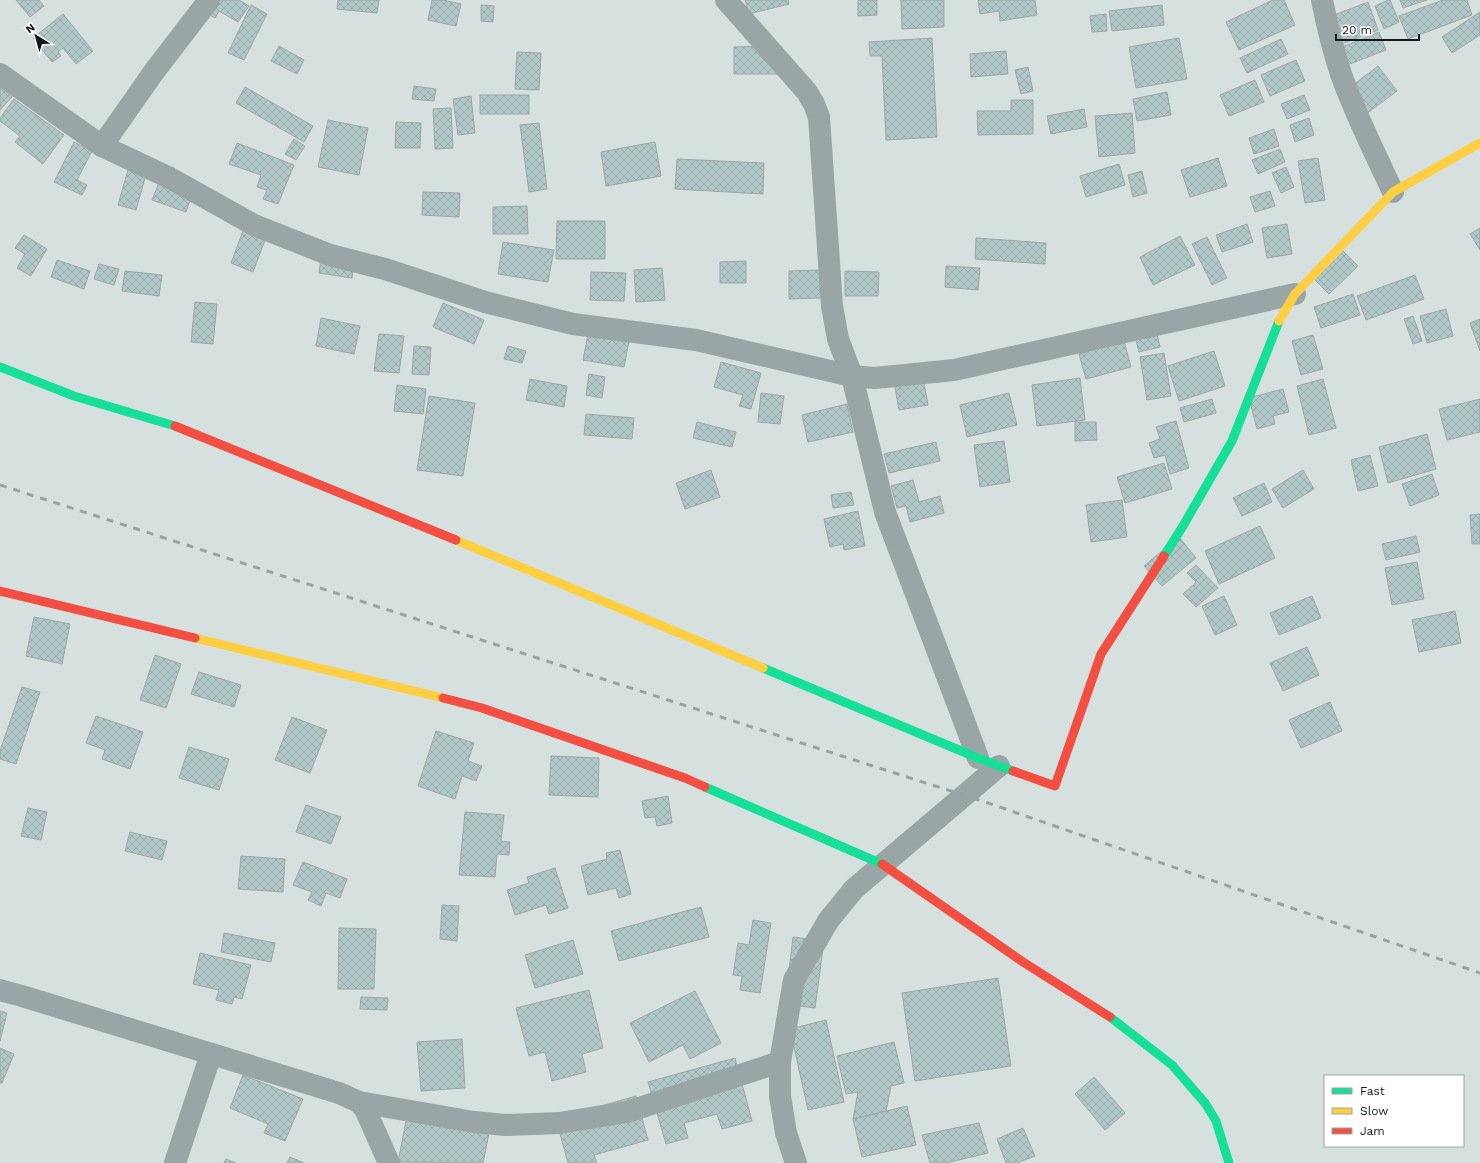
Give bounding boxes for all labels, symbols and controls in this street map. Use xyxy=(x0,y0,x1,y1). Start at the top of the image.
north arrow xyxy=(16,16,56,56)
scale bar xyxy=(1336,16,1419,42)
text: N xyxy=(23,21,37,36)
text: 20 m xyxy=(1342,23,1372,37)
legend xyxy=(1324,1075,1464,1147)
text: Fast xyxy=(1360,1084,1385,1098)
text: Slow xyxy=(1360,1104,1388,1118)
text: Jam xyxy=(1360,1124,1385,1138)

